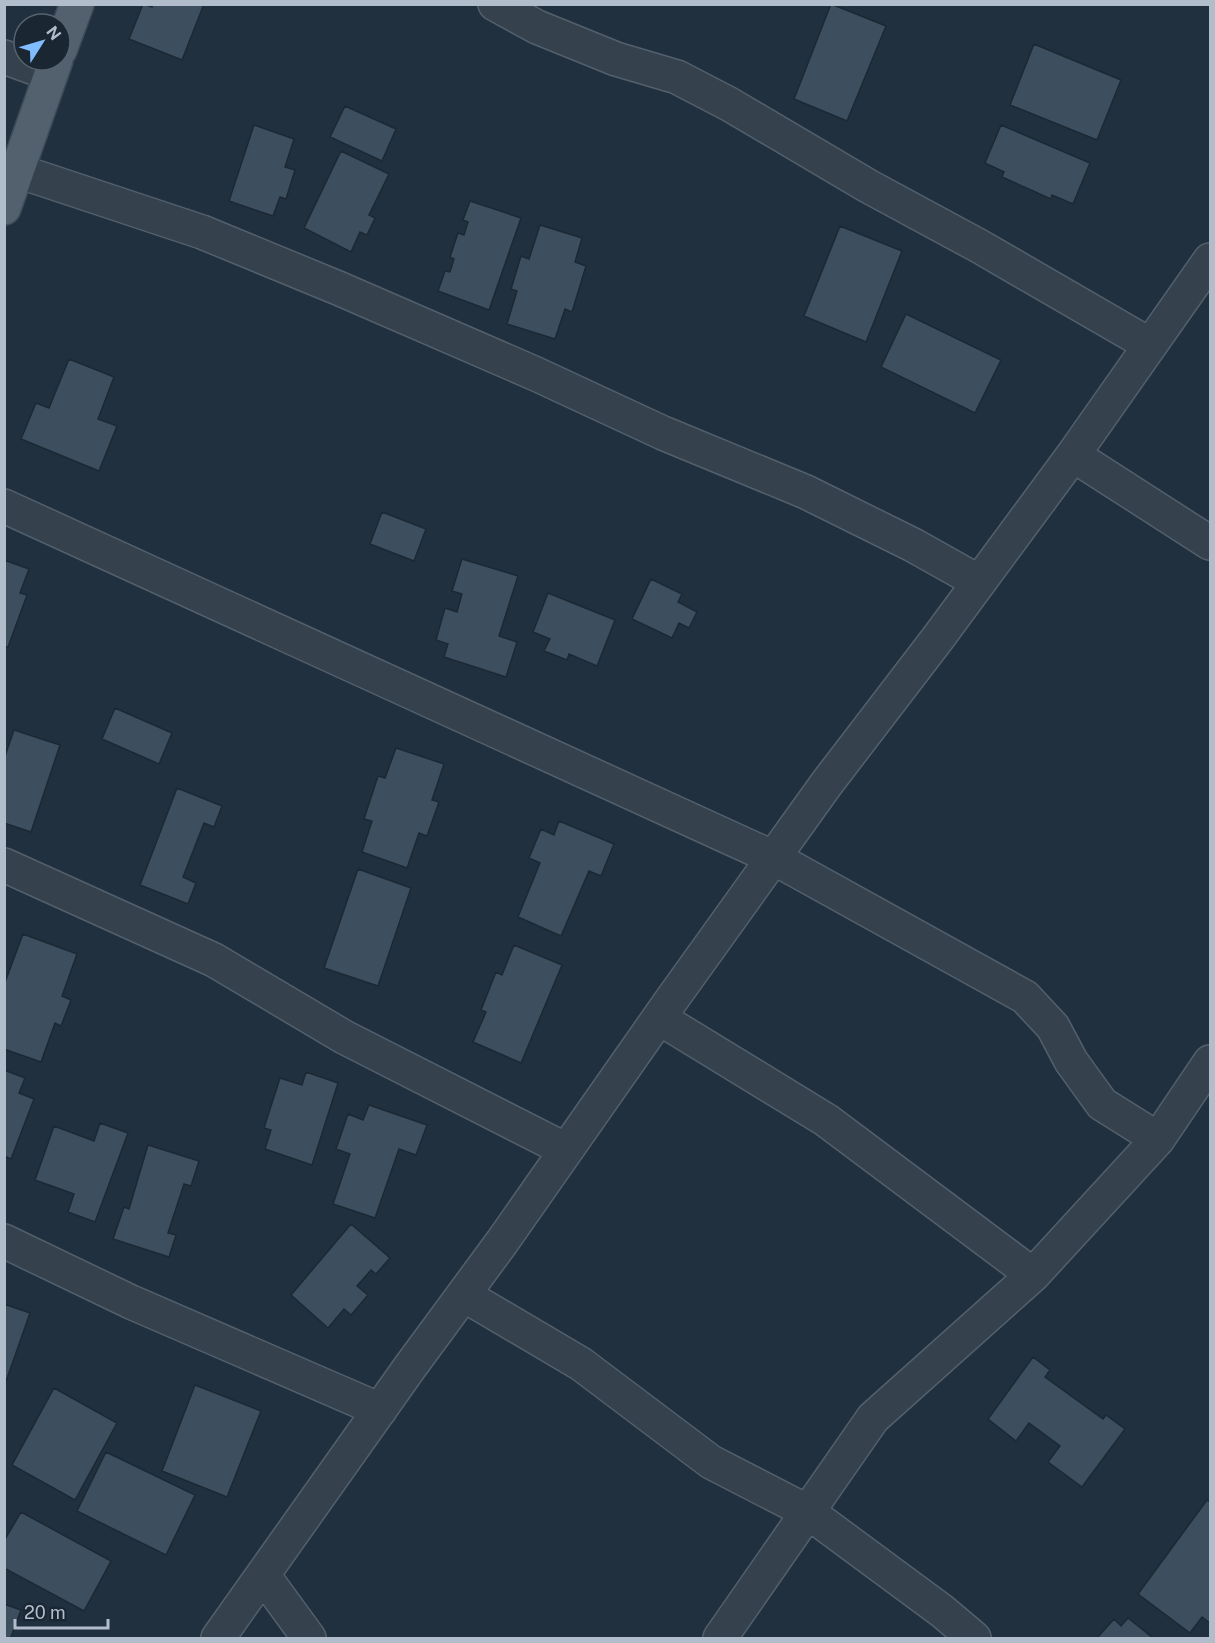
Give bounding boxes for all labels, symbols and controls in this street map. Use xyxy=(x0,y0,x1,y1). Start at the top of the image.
north arrow xyxy=(12,12,72,72)
text: N xyxy=(42,23,65,44)
scale bar xyxy=(15,1592,108,1630)
text: 20 m xyxy=(24,1602,66,1623)

